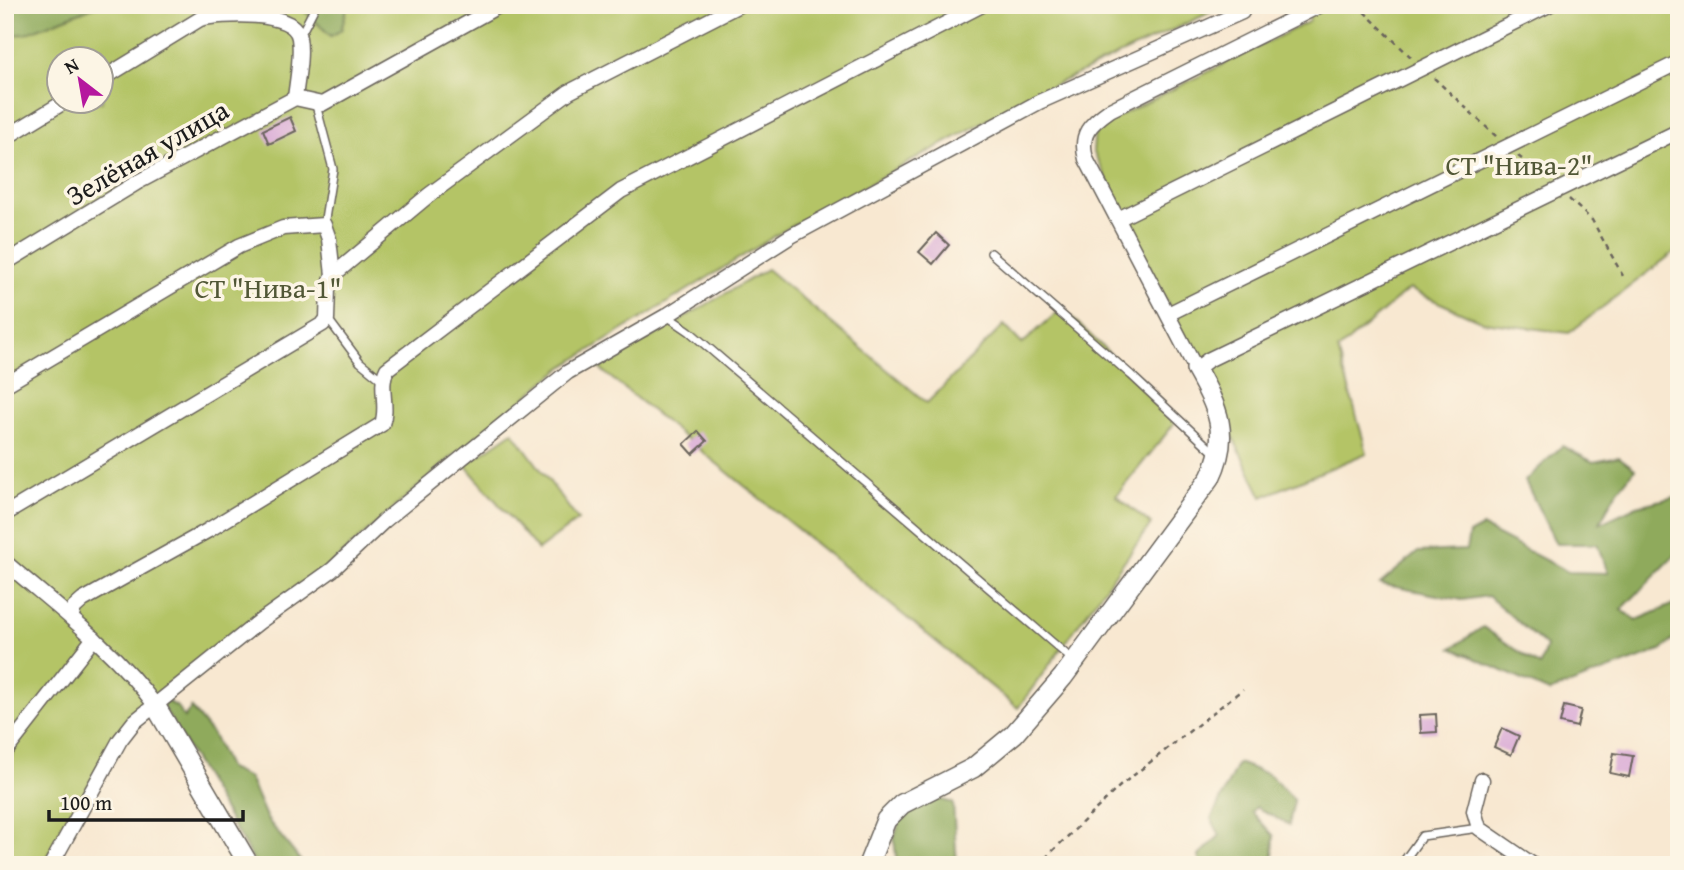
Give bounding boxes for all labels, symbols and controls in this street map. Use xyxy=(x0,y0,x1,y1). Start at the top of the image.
north arrow xyxy=(46,46,116,116)
text: N xyxy=(59,50,84,81)
street label: Зелёная улица xyxy=(58,89,236,215)
park label: СТ "Нива-2" xyxy=(1445,144,1593,185)
park label: СТ "Нива-1" xyxy=(194,267,342,308)
scale bar xyxy=(49,779,243,823)
text: 100 m xyxy=(60,787,112,818)

